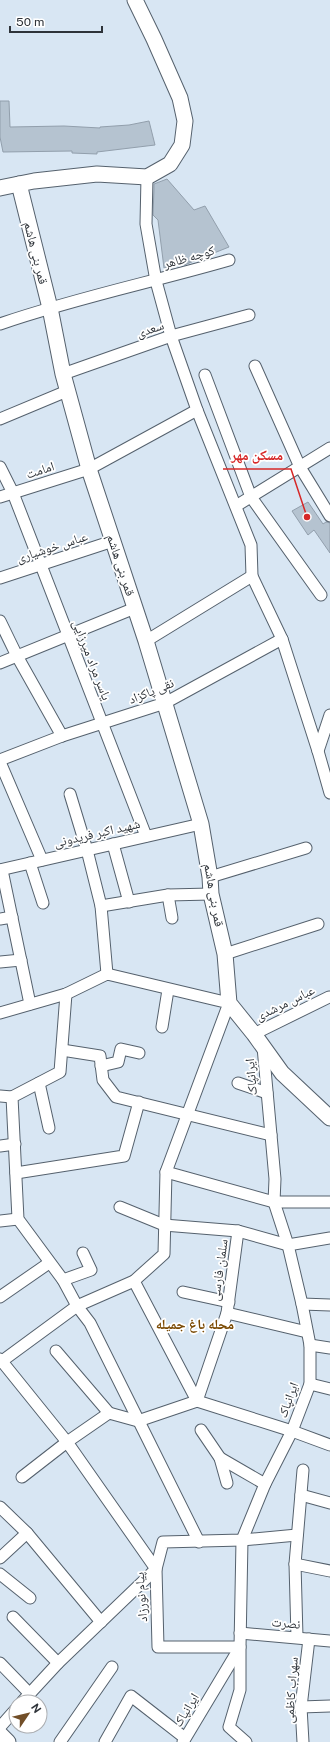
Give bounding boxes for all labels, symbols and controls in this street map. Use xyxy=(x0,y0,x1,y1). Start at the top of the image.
scale bar xyxy=(10,8,102,34)
text: 50 m xyxy=(16,15,44,29)
street label: قمر بنی هاشم xyxy=(20,220,51,286)
street label: کوچه ظاهر xyxy=(161,242,217,273)
street label: سعدی xyxy=(134,317,166,342)
callout: مسکن مهر xyxy=(223,443,291,469)
text: مسکن مهر xyxy=(230,447,283,464)
street label: امامت xyxy=(24,458,56,482)
street label: عباس خوشیاری xyxy=(15,528,90,567)
street label: قمر بنی هاشم xyxy=(103,532,138,598)
street label: یاسر مراد میرزایی xyxy=(69,618,114,703)
street label: نقی پاکزاد xyxy=(126,675,176,708)
street label: شهید اکبر فریدونی xyxy=(52,816,142,851)
street label: قمر بنی هاشم xyxy=(200,862,227,928)
street label: عباس مرشدی xyxy=(253,982,318,1025)
street label: ایرانپاک xyxy=(242,1058,261,1096)
street label: سلمان فارسی xyxy=(207,1238,232,1302)
district label: محله باغ‌ جمیله xyxy=(156,1316,234,1333)
street label: ایرانپاک xyxy=(275,1380,302,1420)
street label: پیام نورزاد xyxy=(132,1571,151,1623)
street label: نصرت xyxy=(271,1614,301,1633)
street label: سهراب کاظمی xyxy=(281,1656,302,1724)
street label: ایرانپاک xyxy=(170,1690,203,1730)
north arrow xyxy=(8,1694,48,1734)
text: N xyxy=(29,1701,44,1715)

